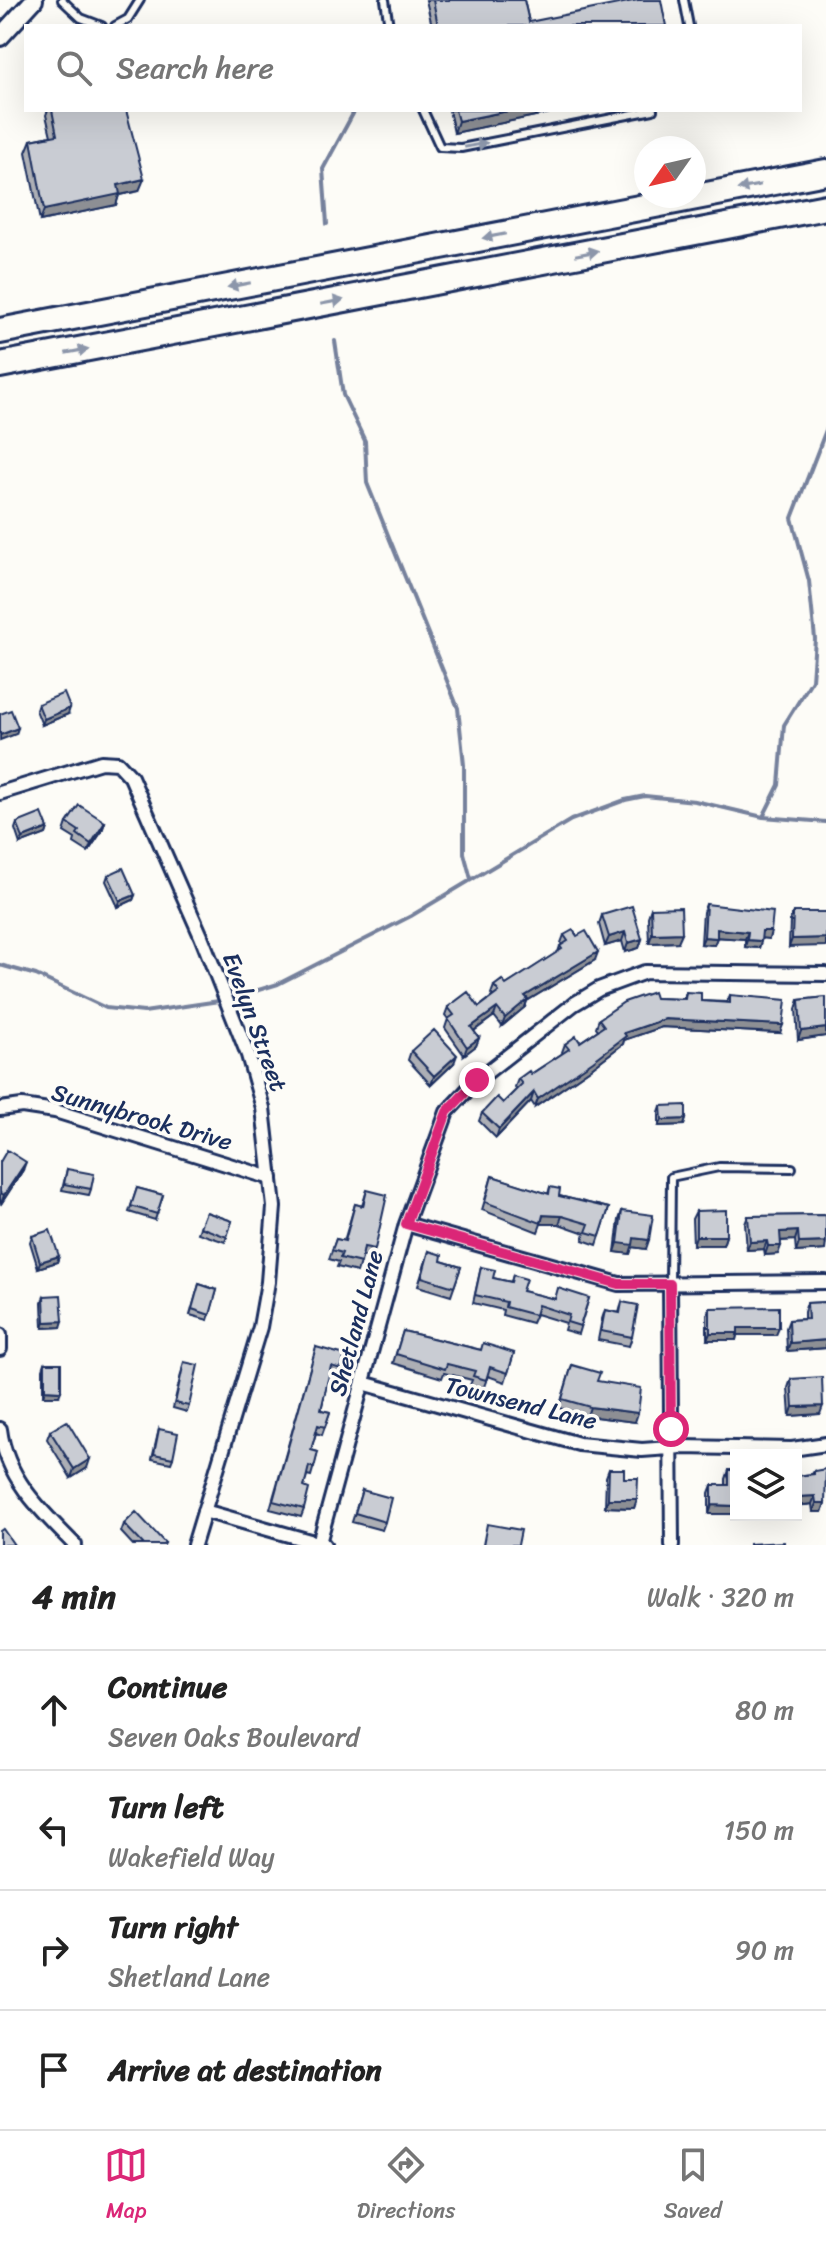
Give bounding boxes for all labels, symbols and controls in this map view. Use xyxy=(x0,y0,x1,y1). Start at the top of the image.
search box xyxy=(24,24,802,112)
text: Search here xyxy=(116,41,274,95)
icon: search xyxy=(52,46,96,90)
north arrow xyxy=(634,136,706,208)
one-way arrow xyxy=(464,139,489,151)
one-way arrow xyxy=(737,181,762,194)
one-way arrow xyxy=(481,231,506,243)
one-way arrow xyxy=(575,246,600,258)
one-way arrow xyxy=(226,280,251,292)
one-way arrow xyxy=(320,295,345,307)
one-way arrow xyxy=(64,344,89,356)
street label: Evelyn Street xyxy=(210,946,300,1098)
route end xyxy=(459,1062,495,1098)
street label: Sunnybrook Drive xyxy=(47,1071,237,1163)
street label: Shetland Lane xyxy=(316,1245,396,1401)
street label: Townsend Lane xyxy=(441,1364,601,1442)
route start xyxy=(653,1411,689,1447)
map controls xyxy=(730,1449,802,1521)
button: layers xyxy=(730,1449,802,1521)
text: 4 min xyxy=(32,1567,116,1627)
text: Walk · 320 m xyxy=(647,1574,794,1620)
text: Continue xyxy=(108,1660,227,1714)
text: 80 m xyxy=(735,1687,794,1733)
icon: ahead xyxy=(32,1688,76,1732)
text: Seven Oaks Boulevard xyxy=(108,1714,359,1760)
text: Turn left xyxy=(108,1780,224,1834)
text: 150 m xyxy=(724,1807,794,1853)
icon: left xyxy=(32,1808,76,1852)
text: Wakefield Way xyxy=(108,1834,275,1880)
text: Turn right xyxy=(108,1900,238,1954)
text: 90 m xyxy=(735,1927,794,1973)
icon: right xyxy=(32,1928,76,1972)
text: Shetland Lane xyxy=(108,1954,270,2000)
text: Arrive at destination xyxy=(108,2043,382,2097)
icon: arrive xyxy=(32,2048,76,2092)
tab: Map xyxy=(104,2143,148,2230)
tab: Directions xyxy=(357,2143,455,2230)
tab: Saved xyxy=(664,2143,722,2230)

